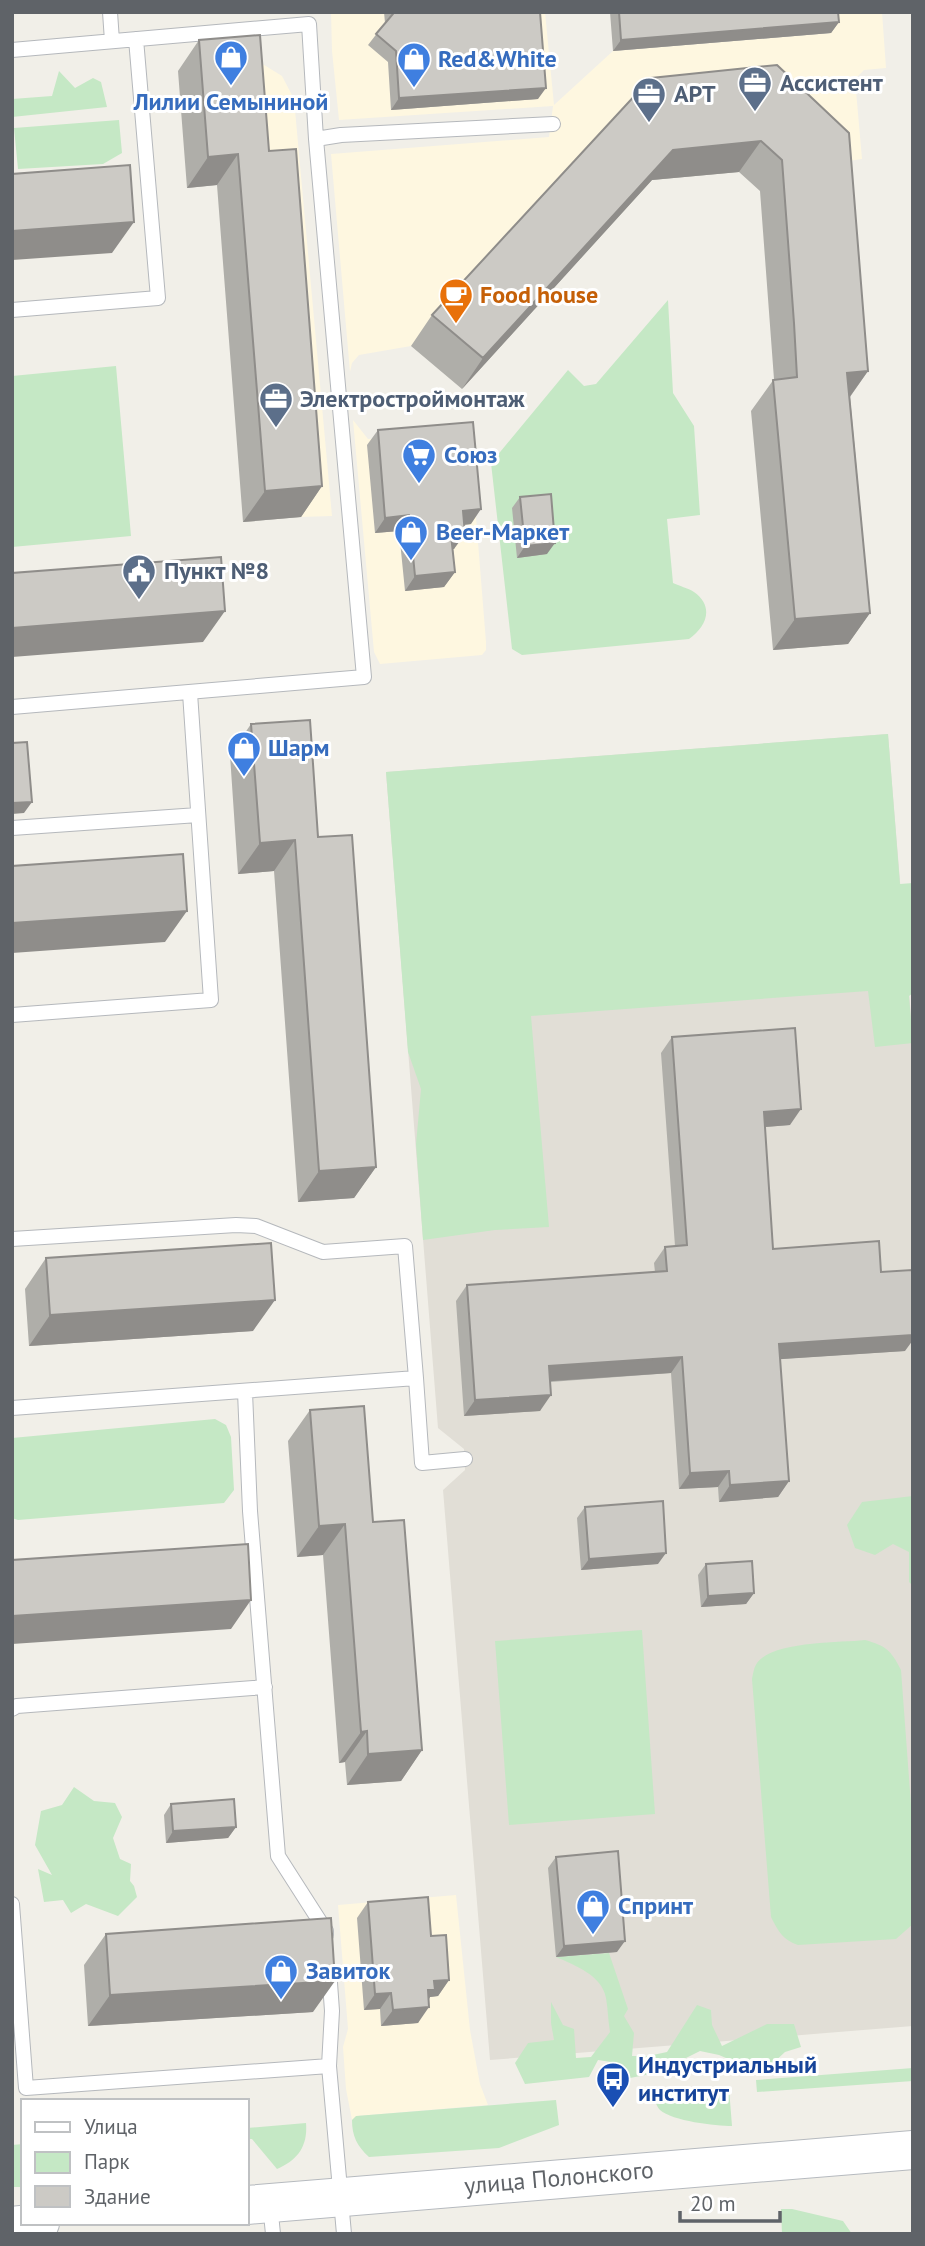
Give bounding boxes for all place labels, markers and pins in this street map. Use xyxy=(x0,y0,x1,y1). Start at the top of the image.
shop icon: Лилии Семыниной xyxy=(212,38,250,87)
shop icon: Red&White xyxy=(395,40,433,89)
place label: Red&White xyxy=(438,43,557,74)
office icon: Ассистент xyxy=(736,64,774,113)
place label: Ассистент xyxy=(780,67,884,98)
office icon: АРТ xyxy=(630,75,668,124)
place label: АРТ xyxy=(674,78,716,109)
place label: Лилии Семыниной xyxy=(133,86,328,117)
cafe icon: Food house xyxy=(437,276,475,325)
place label: Food house xyxy=(480,279,598,310)
office icon: Электростроймонтаж xyxy=(257,380,295,429)
place label: Электростроймонтаж xyxy=(300,383,525,414)
supermarket icon: Союз xyxy=(400,436,438,485)
place label: Союз xyxy=(444,439,497,470)
shop icon: Beer-Маркет xyxy=(392,513,430,562)
place label: Beer-Маркет xyxy=(436,516,570,547)
public building icon: Пункт №8 xyxy=(120,552,158,601)
place label: Пункт №8 xyxy=(164,555,269,586)
shop icon: Шарм xyxy=(225,729,263,778)
place label: Шарм xyxy=(268,732,330,763)
shop icon: Спринт xyxy=(574,1887,612,1936)
place label: Спринт xyxy=(618,1890,694,1921)
shop icon: Завиток xyxy=(262,1952,300,2001)
place label: Завиток xyxy=(306,1955,390,1986)
place label: Индустриальный институт xyxy=(638,2049,817,2108)
bus stop icon: Индустриальный институт xyxy=(594,2060,632,2109)

